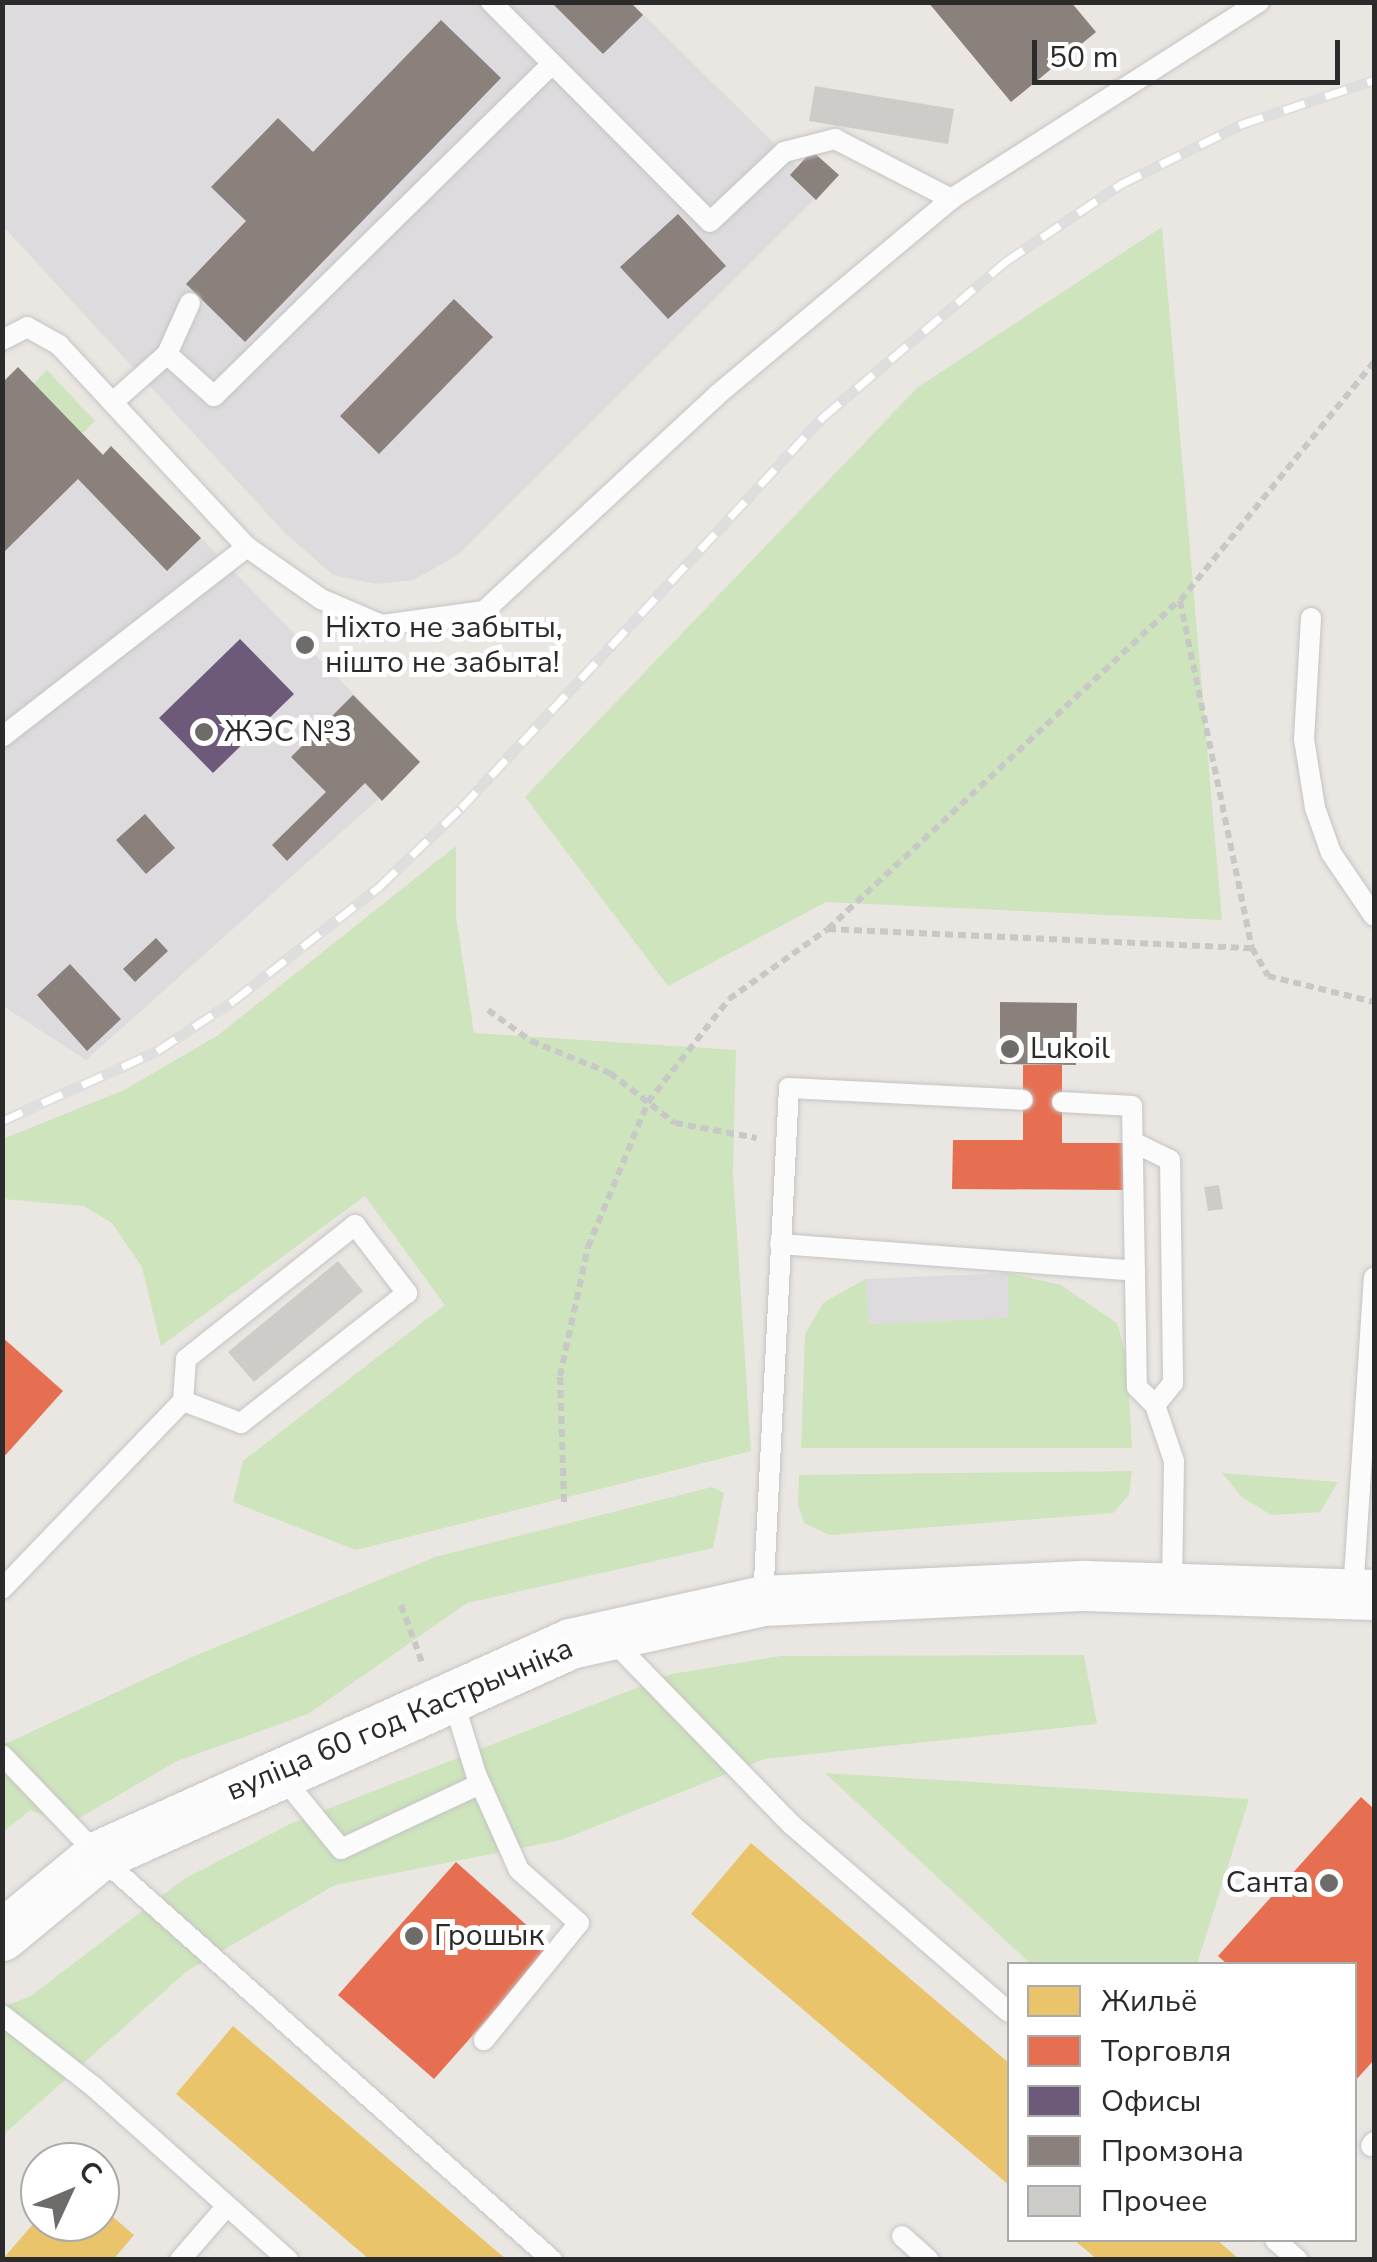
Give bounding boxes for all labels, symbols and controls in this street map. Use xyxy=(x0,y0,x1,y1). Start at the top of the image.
scale bar xyxy=(1037,20,1344,82)
text: 50 m xyxy=(1049,37,1118,78)
place label: Ніхто не забыты, нішто не забыта! xyxy=(325,610,563,680)
marker: Ніхто не забыты, нішто не забыта! xyxy=(294,634,316,656)
place label: ЖЭС №3 xyxy=(224,714,352,750)
marker: ЖЭС №3 xyxy=(193,721,215,743)
place label: Lukoil xyxy=(1030,1031,1110,1067)
marker: Lukoil xyxy=(999,1038,1021,1060)
street label: вуліца 60 год Кастрычніка xyxy=(221,1631,579,1809)
place label: Санта xyxy=(1226,1865,1309,1901)
marker: Санта xyxy=(1318,1872,1340,1894)
place label: Грошык xyxy=(434,1918,544,1954)
marker: Грошык xyxy=(403,1925,425,1947)
legend xyxy=(1007,1962,1357,2242)
text: Жильё xyxy=(1101,1981,1197,2022)
text: Торговля xyxy=(1101,2031,1231,2072)
text: Офисы xyxy=(1101,2081,1201,2122)
text: Промзона xyxy=(1101,2131,1244,2172)
north arrow xyxy=(20,2142,120,2242)
text: С xyxy=(70,2153,110,2193)
text: Прочее xyxy=(1101,2181,1208,2222)

